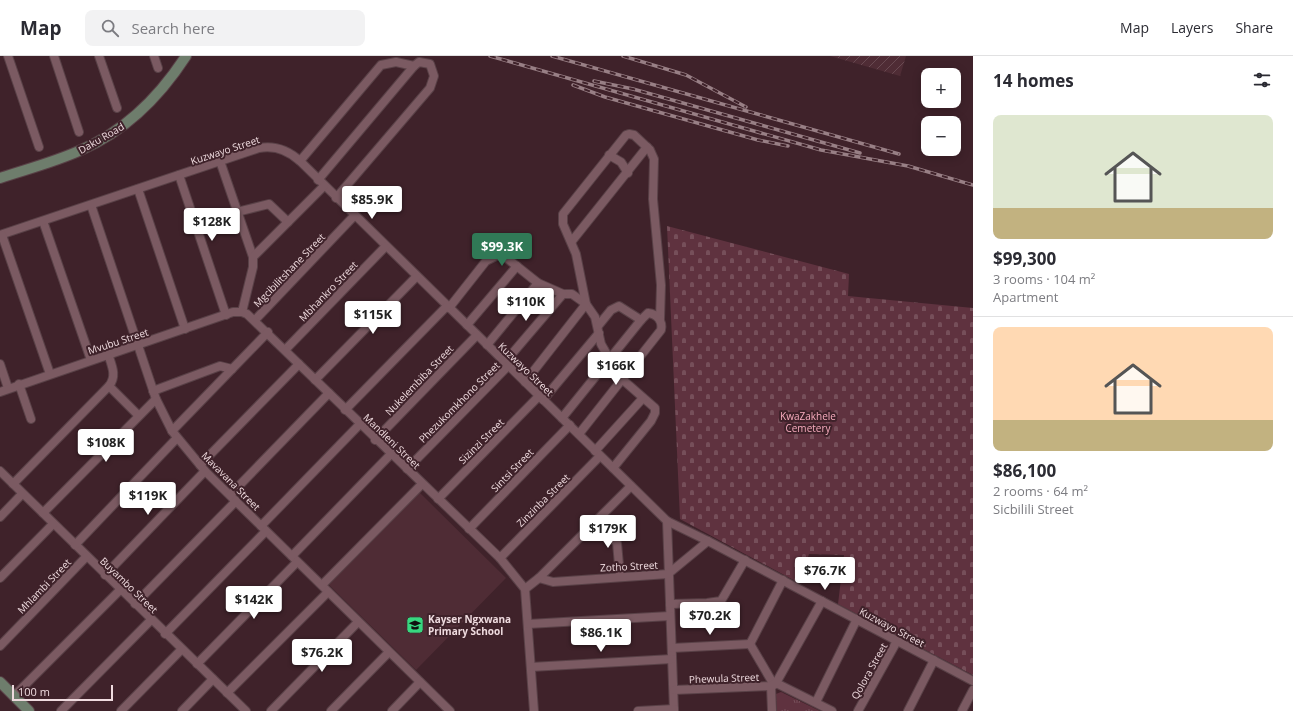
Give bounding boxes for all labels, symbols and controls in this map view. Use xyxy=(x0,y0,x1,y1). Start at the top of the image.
search box xyxy=(85,10,365,46)
text: Map xyxy=(20,15,61,41)
icon: search xyxy=(99,17,121,39)
text: Search here xyxy=(131,18,215,38)
text: Map xyxy=(1120,18,1149,37)
text: Layers xyxy=(1171,18,1213,37)
text: Share xyxy=(1235,18,1273,37)
map controls xyxy=(921,68,961,156)
button: + xyxy=(921,68,961,108)
text: 14 homes xyxy=(993,69,1074,92)
icon: filters xyxy=(1251,69,1273,91)
button: − xyxy=(921,116,961,156)
street label: Daku Road xyxy=(76,119,126,157)
street label: Kuzwayo Street xyxy=(189,132,262,168)
icon: home xyxy=(1097,141,1169,213)
pin: $85.9K xyxy=(339,186,405,220)
text: $85.9K xyxy=(351,190,393,208)
pin: $128K xyxy=(184,208,240,242)
text: $128K xyxy=(193,212,231,230)
street label: Mgcibilitshane Street xyxy=(250,230,328,310)
pin: $99.3K xyxy=(469,233,535,267)
text: $99.3K xyxy=(481,237,523,255)
text: $99,300 xyxy=(993,247,1056,270)
street label: Mbhankro Street xyxy=(296,257,361,324)
text: 3 rooms · 104 m² xyxy=(993,270,1095,288)
pin: $110K xyxy=(498,288,554,322)
text: Apartment xyxy=(993,288,1058,306)
text: $110K xyxy=(507,292,545,310)
pin: $115K xyxy=(345,301,401,335)
text: $115K xyxy=(354,305,392,323)
street label: Mvubu Street xyxy=(86,324,150,357)
street label: Kuzwayo Street xyxy=(495,339,557,399)
street label: Nukelembiba Street xyxy=(382,341,457,418)
pin: $166K xyxy=(588,352,644,386)
icon: home xyxy=(1097,353,1169,425)
text: $166K xyxy=(597,356,635,374)
street label: Phezukomkhono Street xyxy=(415,358,503,446)
park label: KwaZakhele Cemetery xyxy=(780,409,836,435)
street label: Mandleni Street xyxy=(360,410,424,472)
street label: Sizinzi Street xyxy=(455,415,507,467)
pin: $108K xyxy=(78,429,134,463)
text: $108K xyxy=(87,433,125,451)
street label: Sintsi Street xyxy=(488,445,537,495)
street label: Mavavana Street xyxy=(199,449,264,514)
text: $86,100 xyxy=(993,459,1056,482)
street label: Zinzinba Street xyxy=(513,470,573,530)
pin: $119K xyxy=(120,482,176,516)
text: 2 rooms · 64 m² xyxy=(993,482,1088,500)
text: $119K xyxy=(129,486,167,504)
text: Sicbilili Street xyxy=(993,500,1074,518)
pin: $179K xyxy=(580,515,636,549)
text: $179K xyxy=(589,519,627,537)
street label: Buyambo Street xyxy=(97,554,161,616)
street label: Mhlambi Street xyxy=(14,555,74,617)
street label: Zotho Street xyxy=(600,557,659,575)
pin: $76.7K xyxy=(792,557,858,591)
text: $76.7K xyxy=(804,561,846,579)
pin: $142K xyxy=(226,586,282,620)
text: $142K xyxy=(235,590,273,608)
pin: $70.2K xyxy=(677,602,743,636)
street label: Kuzwayo Street xyxy=(857,604,927,650)
text: $70.2K xyxy=(689,606,731,624)
place label: Kayser Ngxwana Primary School xyxy=(428,612,511,638)
school or university icon: Kayser Ngxwana Primary School xyxy=(405,615,425,635)
pin: $86.1K xyxy=(568,619,634,653)
text: $86.1K xyxy=(580,623,622,641)
pin: $76.2K xyxy=(289,639,355,673)
street label: Qolora Street xyxy=(848,640,890,702)
text: $76.2K xyxy=(301,643,343,661)
street label: Phewula Street xyxy=(689,670,760,686)
scale bar xyxy=(12,683,113,702)
text: 100 m xyxy=(18,684,50,699)

